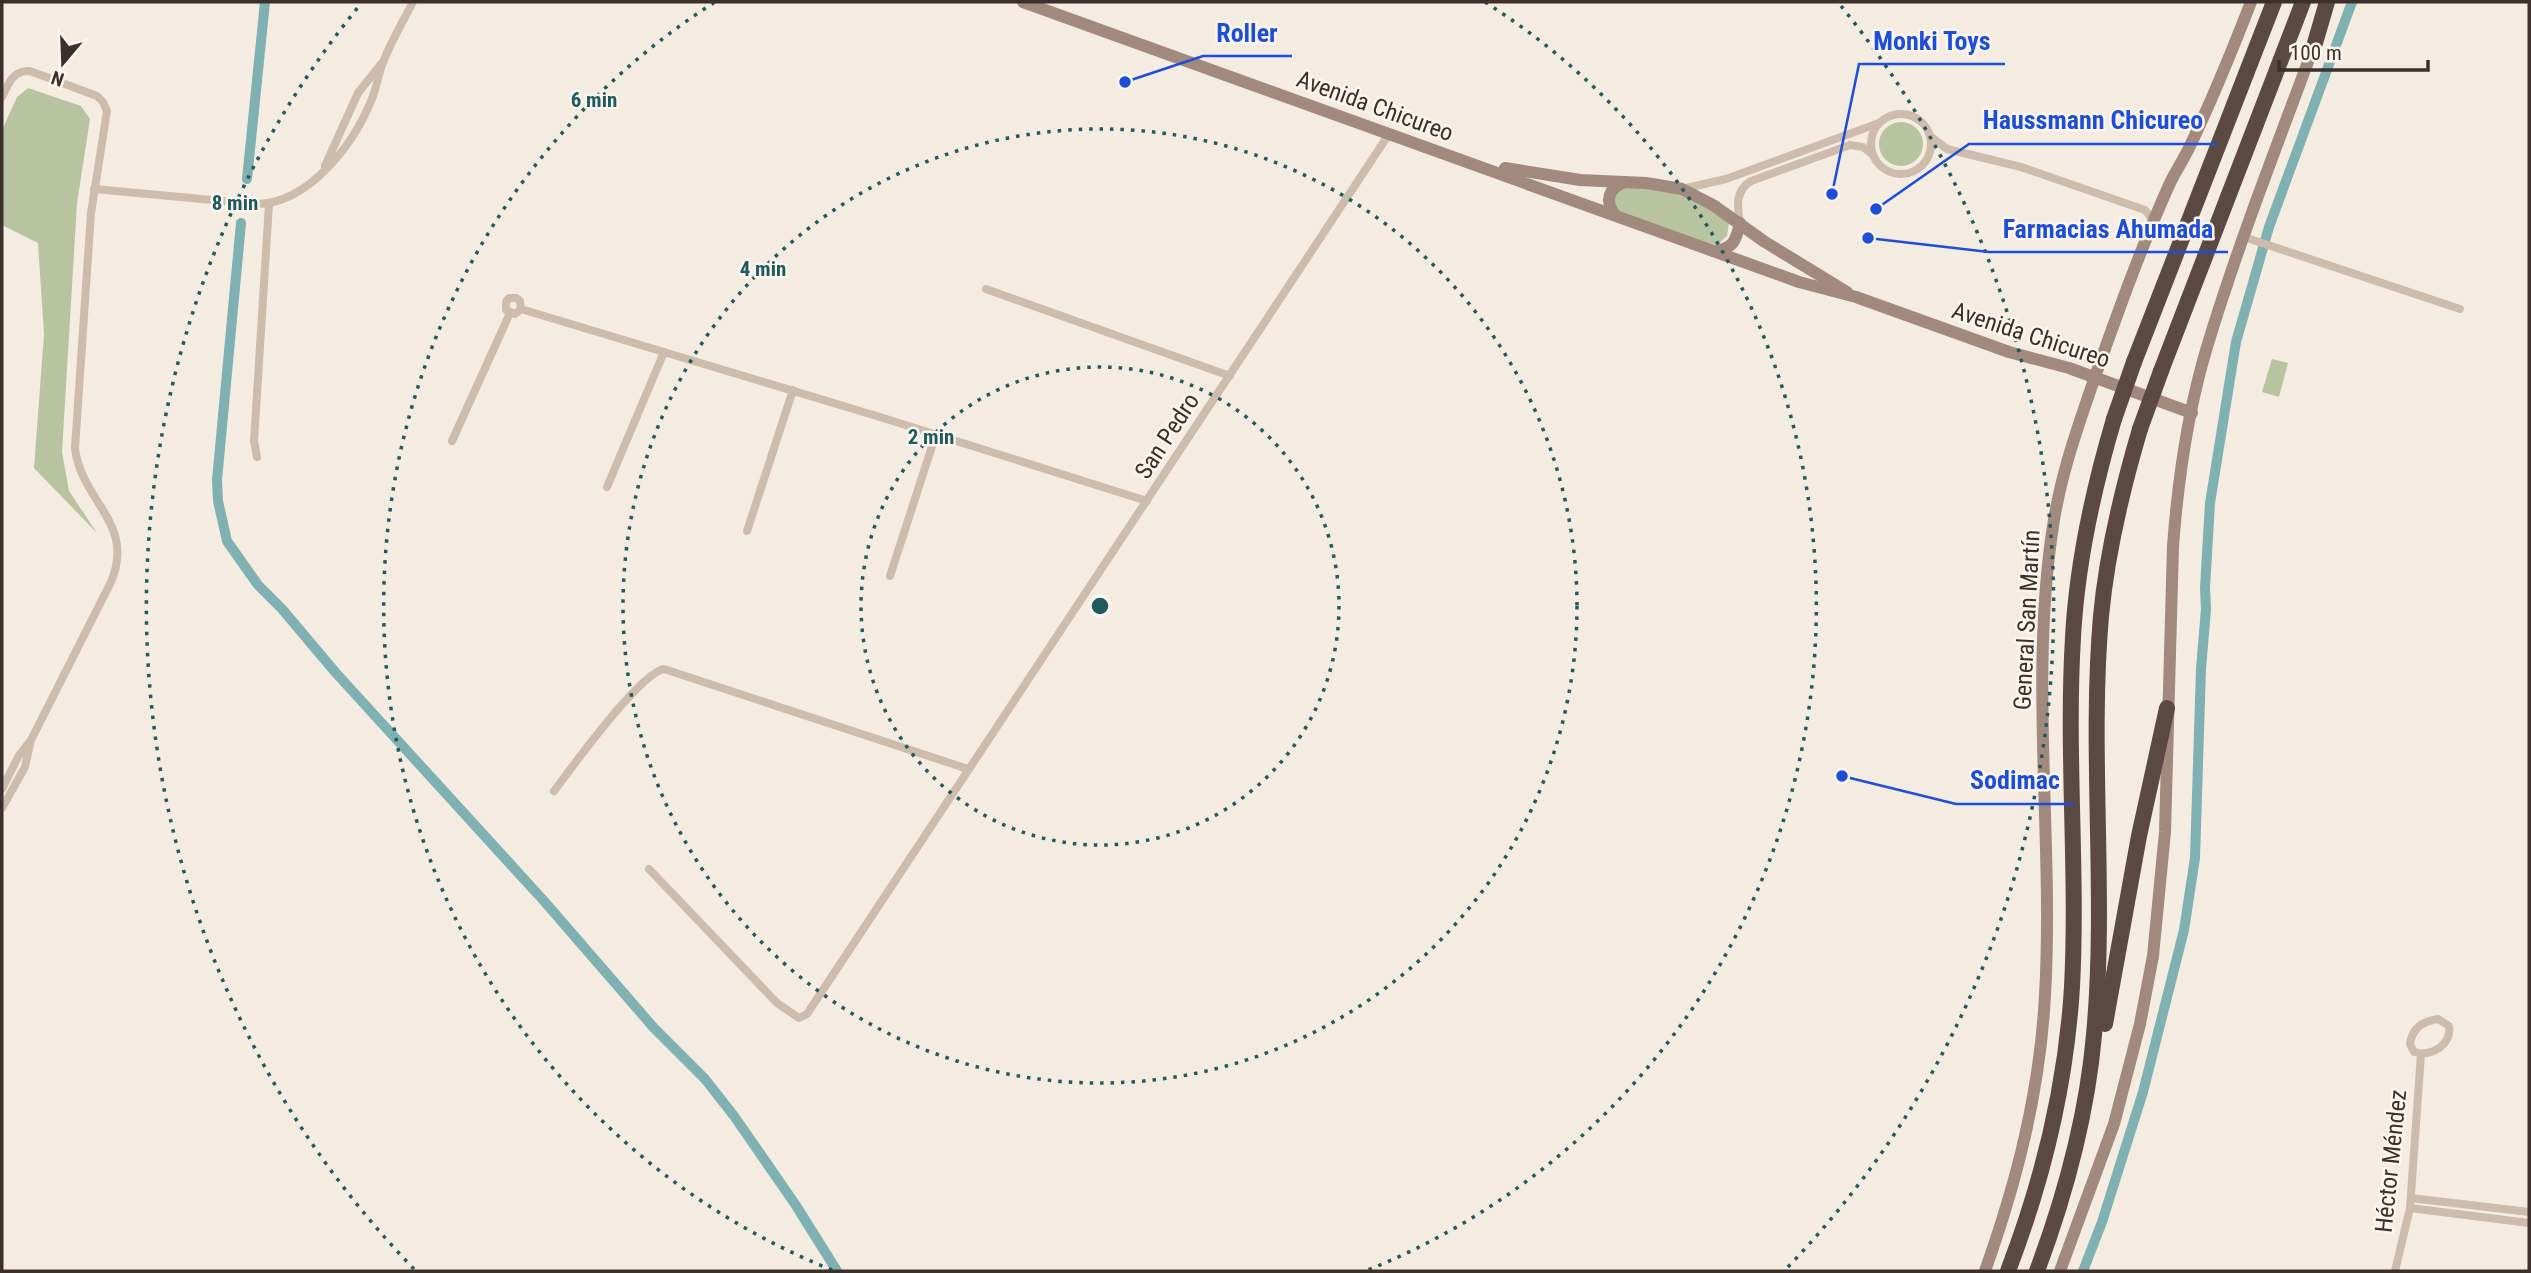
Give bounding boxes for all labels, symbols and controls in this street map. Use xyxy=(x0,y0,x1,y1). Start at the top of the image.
callout: Roller xyxy=(1203,9,1292,56)
callout: Monki Toys xyxy=(1859,17,2005,64)
text: Roller xyxy=(1216,18,1278,48)
text: Monki Toys xyxy=(1873,26,1991,56)
north arrow xyxy=(28,28,98,98)
scale bar xyxy=(2279,28,2428,72)
text: 100 m xyxy=(2290,41,2342,65)
street label: Avenida Chicureo xyxy=(1293,65,1457,147)
text: N xyxy=(48,66,67,91)
text: 6 min xyxy=(571,88,617,112)
callout: Haussmann Chicureo xyxy=(1969,97,2218,144)
text: Haussmann Chicureo xyxy=(1983,105,2203,135)
text: 8 min xyxy=(212,191,258,215)
callout: Farmacias Ahumada xyxy=(1989,205,2228,252)
text: Farmacias Ahumada xyxy=(2003,214,2213,244)
text: 4 min xyxy=(740,257,786,281)
street label: Avenida Chicureo xyxy=(1948,296,2114,374)
street label: San Pedro xyxy=(1129,388,1205,484)
text: 2 min xyxy=(908,425,954,449)
street label: General San Martín xyxy=(2008,529,2046,711)
centre of rings xyxy=(1088,594,1112,618)
callout: Sodimac xyxy=(1956,757,2074,804)
text: Sodimac xyxy=(1970,765,2060,795)
street label: Héctor Méndez xyxy=(2370,1088,2412,1234)

